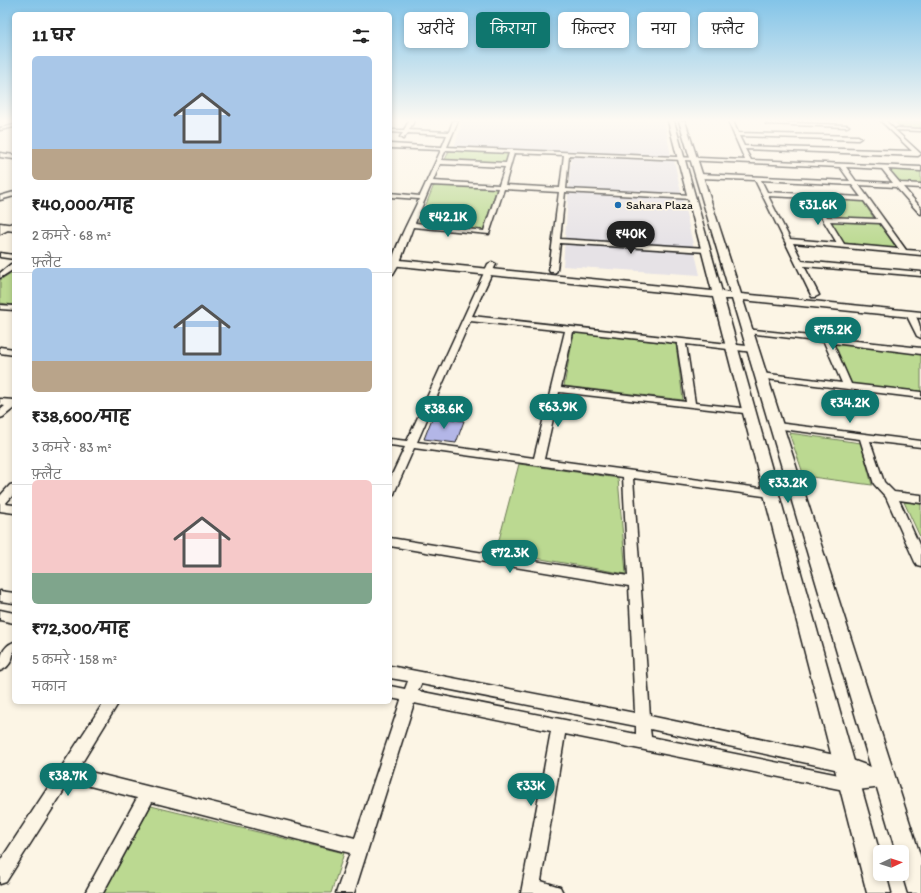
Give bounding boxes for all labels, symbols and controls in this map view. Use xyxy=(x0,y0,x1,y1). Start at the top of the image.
chip: खरीदें xyxy=(404,12,468,48)
chip: किराया xyxy=(476,12,550,48)
chip: फ़िल्टर xyxy=(558,12,629,48)
chip: नया xyxy=(637,12,690,48)
chip: फ़्लैट xyxy=(698,12,758,48)
text: 11 घर xyxy=(32,25,74,45)
icon: filters xyxy=(350,25,372,47)
icon: home xyxy=(166,82,238,154)
pin: ₹31.6K xyxy=(785,192,851,226)
text: ₹40,000/माह xyxy=(32,194,133,214)
text: ₹31.6K xyxy=(799,197,837,212)
place label: Sahara Plaza xyxy=(626,198,693,212)
marker: Sahara Plaza xyxy=(613,200,623,210)
pin: ₹42.1K xyxy=(415,204,481,238)
text: ₹42.1K xyxy=(429,209,467,224)
pin: ₹40K xyxy=(607,221,655,255)
text: ₹40K xyxy=(616,226,646,241)
text: 2 कमरे · 68 m² xyxy=(32,228,111,243)
text: फ़्लैट xyxy=(32,255,62,270)
icon: home xyxy=(166,294,238,366)
pin: ₹75.2K xyxy=(800,317,866,351)
text: ₹75.2K xyxy=(814,322,852,337)
pin: ₹34.2K xyxy=(817,390,883,424)
pin: ₹63.9K xyxy=(525,394,591,428)
text: ₹34.2K xyxy=(830,395,870,410)
pin: ₹38.6K xyxy=(411,396,477,430)
text: ₹63.9K xyxy=(539,399,577,414)
text: ₹38.6K xyxy=(425,401,463,416)
text: ₹38,600/माह xyxy=(32,406,130,426)
text: 3 कमरे · 83 m² xyxy=(32,440,111,455)
text: फ़्लैट xyxy=(32,467,62,482)
pin: ₹33.2K xyxy=(755,470,821,504)
text: ₹33.2K xyxy=(769,475,807,490)
icon: home xyxy=(166,506,238,578)
pin: ₹72.3K xyxy=(477,540,543,574)
text: ₹72.3K xyxy=(491,545,529,560)
text: ₹72,300/माह xyxy=(32,618,129,638)
text: 5 कमरे · 158 m² xyxy=(32,652,117,667)
text: मकान xyxy=(32,679,66,694)
pin: ₹38.7K xyxy=(35,763,101,797)
text: ₹38.7K xyxy=(49,768,87,783)
pin: ₹33K xyxy=(507,773,555,807)
text: ₹33K xyxy=(517,778,545,793)
north arrow xyxy=(873,845,909,881)
map controls xyxy=(873,845,909,881)

